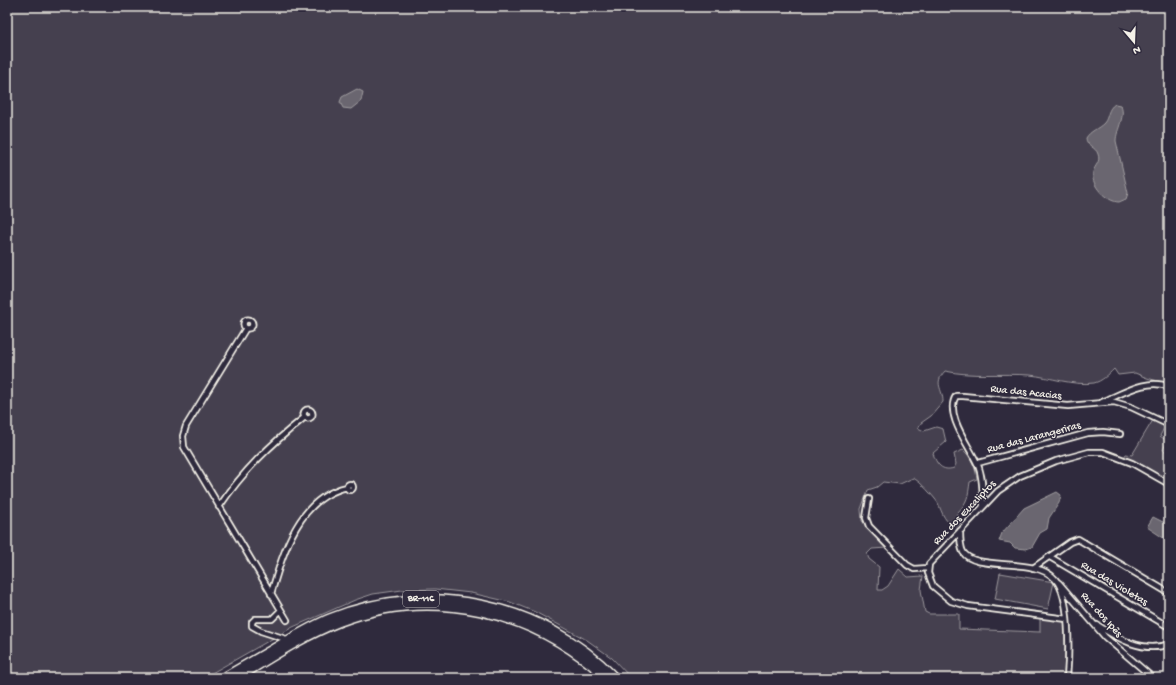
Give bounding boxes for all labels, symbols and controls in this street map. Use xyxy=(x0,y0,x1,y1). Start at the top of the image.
north arrow xyxy=(1114,22,1154,62)
text: N xyxy=(1131,43,1142,56)
street label: Rua das Acacias xyxy=(990,383,1063,403)
street label: Rua das Larangeriras xyxy=(986,419,1083,456)
street label: Rua dos Eucaliptos xyxy=(931,478,999,548)
street label: Rua das Violetas xyxy=(1078,559,1150,609)
street label: Rua dos Ipês xyxy=(1078,590,1125,641)
road number: BR-116 xyxy=(403,591,439,607)

